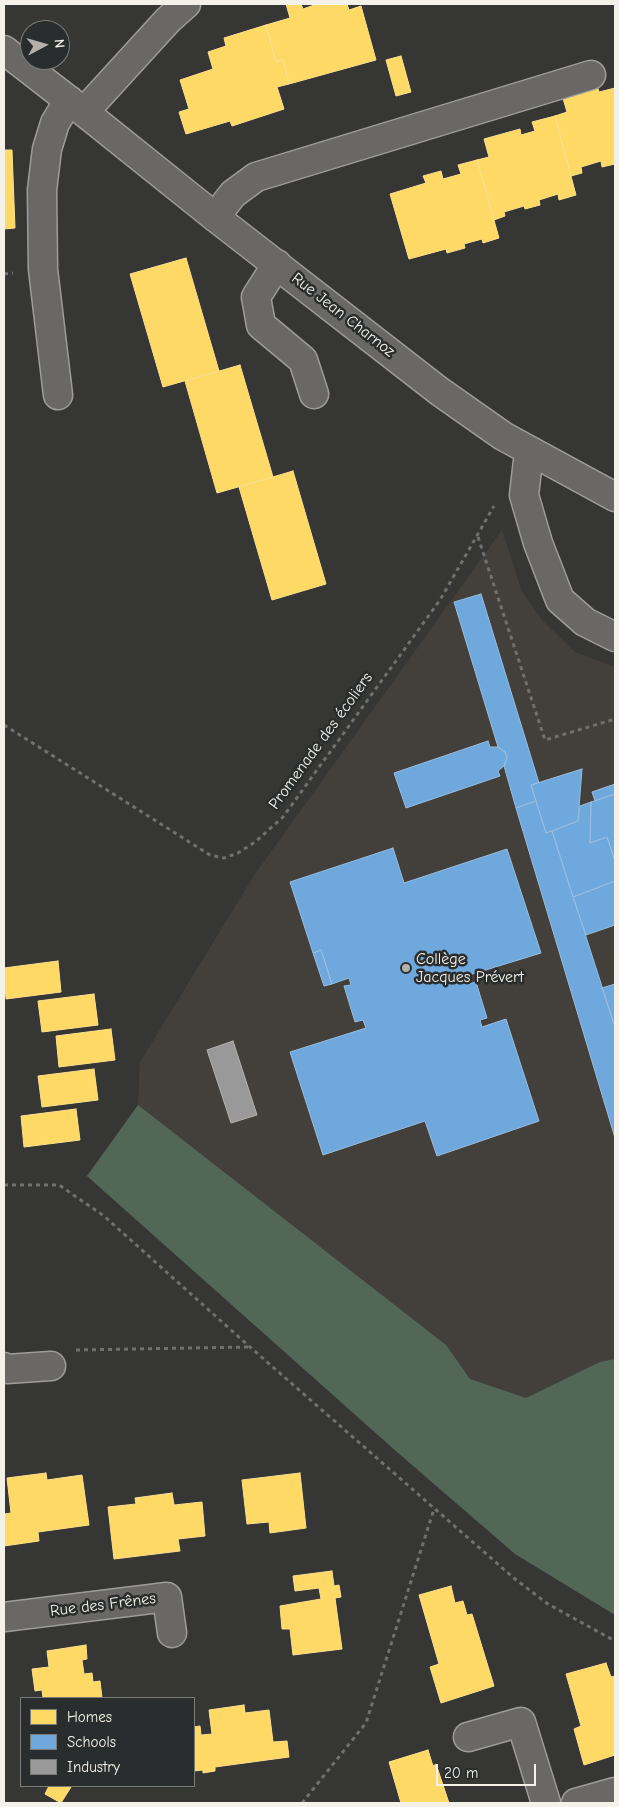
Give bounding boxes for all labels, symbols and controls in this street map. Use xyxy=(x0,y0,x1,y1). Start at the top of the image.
north arrow xyxy=(20,20,70,70)
text: N xyxy=(50,38,68,49)
street label: Rue Jean Charnoz xyxy=(288,269,398,361)
street label: Promenade des écoliers xyxy=(265,669,377,813)
place label: Collège Jacques Prévert xyxy=(416,949,524,987)
marker: Collège Jacques Prévert xyxy=(400,962,412,974)
street label: Rue des Frênes xyxy=(49,1589,157,1621)
legend xyxy=(20,1697,195,1787)
text: Homes xyxy=(67,1708,112,1726)
text: Schools xyxy=(67,1733,116,1751)
scale bar xyxy=(439,1754,539,1786)
text: Industry xyxy=(67,1758,120,1776)
text: 20 m xyxy=(444,1764,478,1782)

